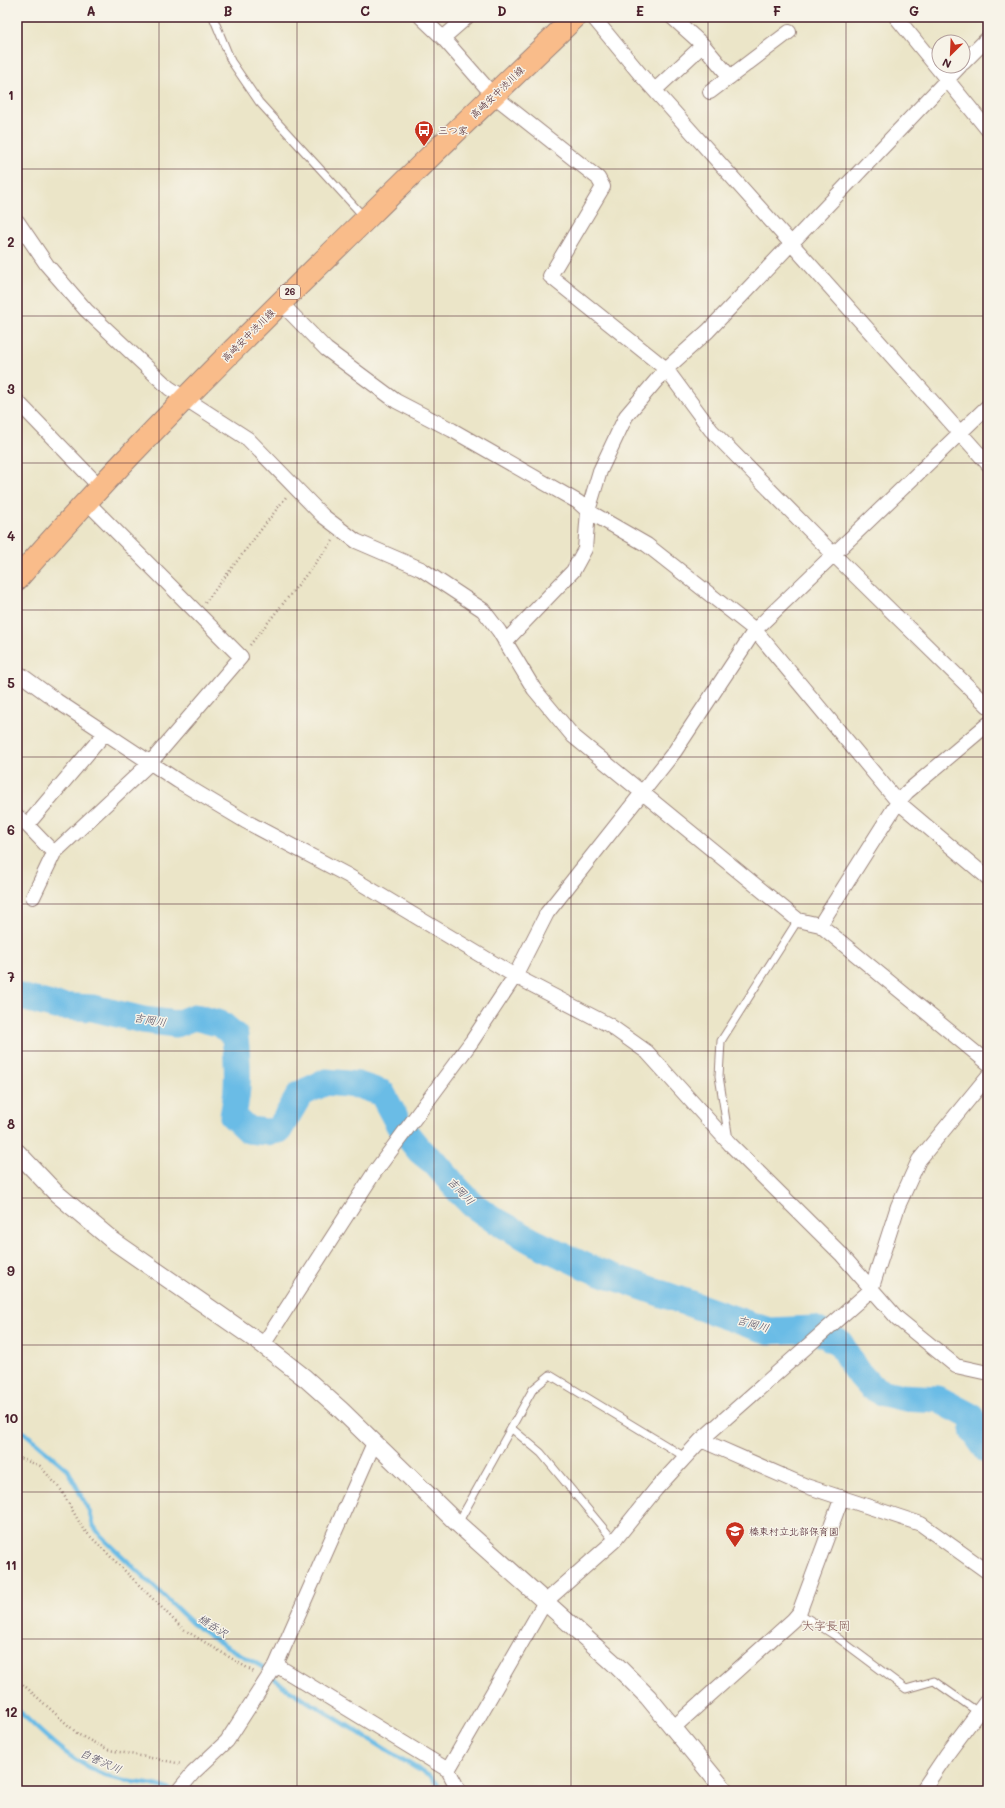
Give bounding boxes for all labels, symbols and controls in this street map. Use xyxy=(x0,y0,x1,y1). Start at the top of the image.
text: A xyxy=(86,2,96,19)
text: B xyxy=(224,2,233,19)
text: C xyxy=(360,2,370,19)
text: D xyxy=(497,2,507,19)
text: E xyxy=(636,2,644,19)
text: F xyxy=(773,2,781,19)
text: G xyxy=(909,2,919,19)
north arrow xyxy=(931,34,971,74)
text: N xyxy=(940,55,954,72)
street label: 高崎安中渋川線 xyxy=(467,63,527,121)
text: 1 xyxy=(8,86,14,103)
bus stop icon: 三つ家 xyxy=(413,119,435,147)
place label: 三つ家 xyxy=(438,123,468,137)
text: 2 xyxy=(7,233,15,250)
road number: 26 xyxy=(280,285,300,299)
street label: 高崎安中渋川線 xyxy=(218,305,278,365)
text: 3 xyxy=(7,380,15,397)
text: 4 xyxy=(7,527,15,544)
text: 5 xyxy=(7,674,15,691)
text: 6 xyxy=(7,821,15,838)
text: 7 xyxy=(7,968,15,985)
water label: 吉岡川 xyxy=(133,1010,168,1029)
text: 8 xyxy=(7,1115,15,1132)
water label: 吉岡川 xyxy=(445,1174,478,1208)
text: 9 xyxy=(7,1262,15,1279)
water label: 吉岡川 xyxy=(735,1312,771,1335)
text: 10 xyxy=(4,1409,18,1426)
school or university icon: 榛東村立北部保育園 xyxy=(724,1520,746,1548)
place label: 榛東村立北部保育園 xyxy=(749,1524,839,1538)
text: 11 xyxy=(5,1556,17,1573)
water label: 樋呑沢 xyxy=(195,1610,232,1641)
district label: 大字長岡 xyxy=(802,1617,850,1633)
text: 12 xyxy=(4,1703,18,1720)
water label: 自害沢川 xyxy=(78,1745,124,1776)

